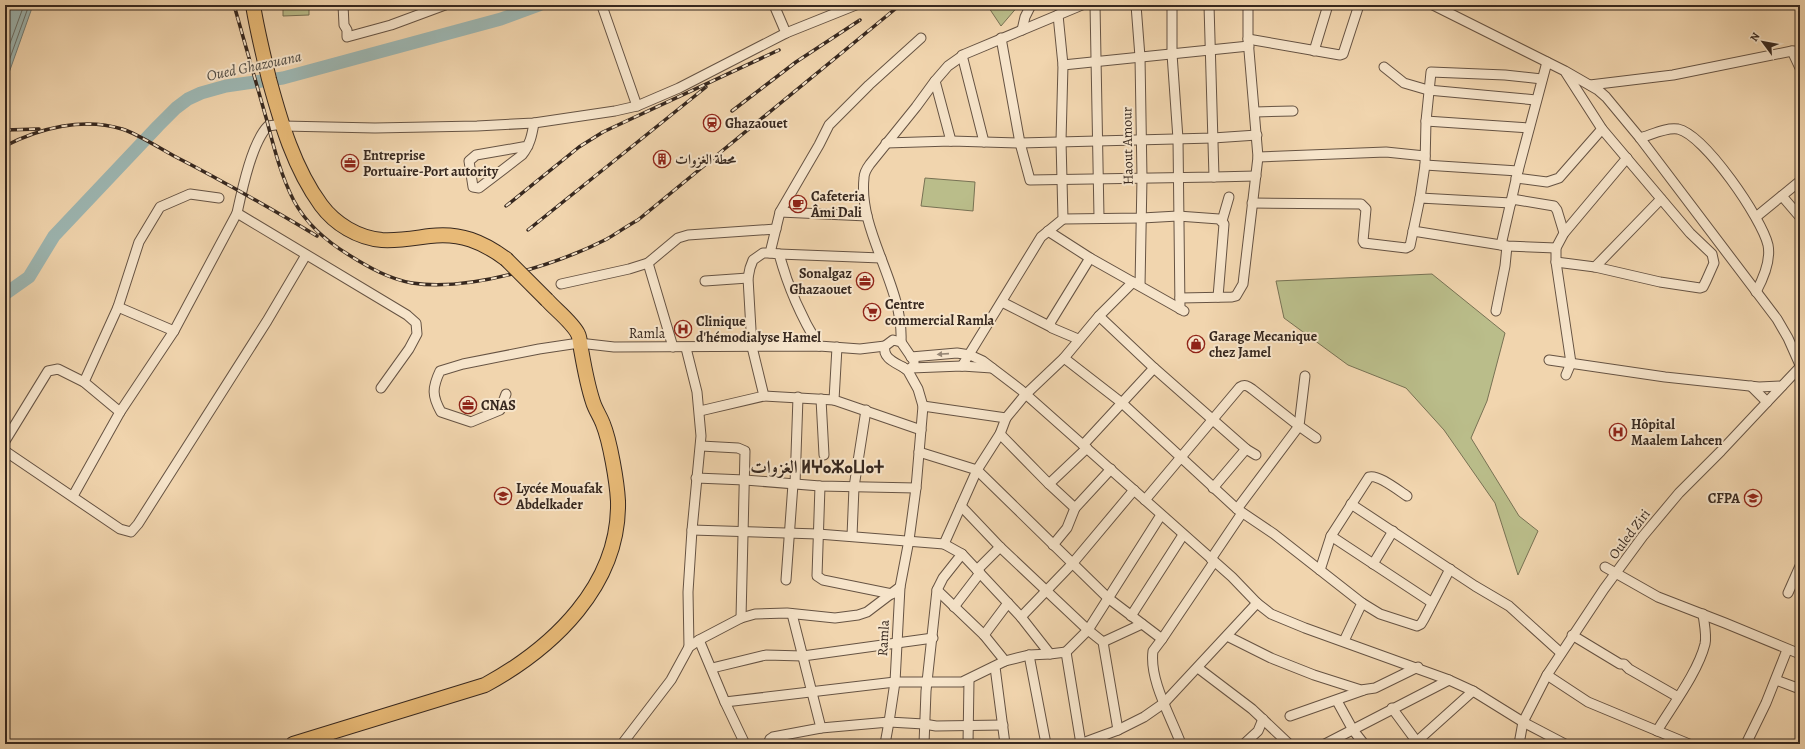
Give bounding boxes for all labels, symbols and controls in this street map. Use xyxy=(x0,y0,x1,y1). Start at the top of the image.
north arrow xyxy=(1743,22,1783,62)
text: N xyxy=(1746,30,1763,44)
water label: Oued Ghazouana xyxy=(205,46,303,86)
street label: Haout Amour xyxy=(1117,106,1138,185)
station icon: Ghazaouet xyxy=(702,113,722,133)
place label: Ghazaouet xyxy=(725,114,788,133)
place label: Entreprise Portuaire-Port autority xyxy=(363,146,499,181)
building icon: محطة الغزوات xyxy=(652,149,672,169)
place label: محطة الغزوات xyxy=(675,150,736,169)
office icon: Entreprise Portuaire-Port autority xyxy=(340,153,360,173)
place label: Cafeteria Âmi Dali xyxy=(810,187,865,222)
cafe icon: Cafeteria Âmi Dali xyxy=(788,194,808,214)
place label: Sonalgaz Ghazaouet xyxy=(789,264,853,299)
office icon: Sonalgaz Ghazaouet xyxy=(855,271,875,291)
place label: Centre commercial Ramla xyxy=(885,295,995,330)
supermarket icon: Centre commercial Ramla xyxy=(862,302,882,322)
place label: Clinique d'hémodialyse Hamel xyxy=(696,312,821,347)
hospital icon: Clinique d'hémodialyse Hamel xyxy=(673,319,693,339)
street label: Ramla xyxy=(629,324,666,343)
place label: Garage Mecanique chez Jamel xyxy=(1209,327,1318,362)
shop icon: Garage Mecanique chez Jamel xyxy=(1186,334,1206,354)
one-way arrow xyxy=(937,351,949,358)
office icon: CNAS xyxy=(458,395,478,415)
place label: CNAS xyxy=(481,396,516,415)
place label: Hôpital Maalem Lahcen xyxy=(1631,415,1723,450)
hospital icon: Hôpital Maalem Lahcen xyxy=(1608,422,1628,442)
district label: الغزوات ⵍⵖⴰⵣⴰⵡⴰⵜ xyxy=(750,455,884,479)
place label: Lycée Mouafak Abdelkader xyxy=(515,479,603,514)
school or university icon: Lycée Mouafak Abdelkader xyxy=(493,486,513,506)
school or university icon: CFPA xyxy=(1743,488,1763,508)
place label: CFPA xyxy=(1708,489,1740,508)
street label: Ouled Ziri xyxy=(1604,505,1655,563)
street label: Ramla xyxy=(873,619,894,657)

